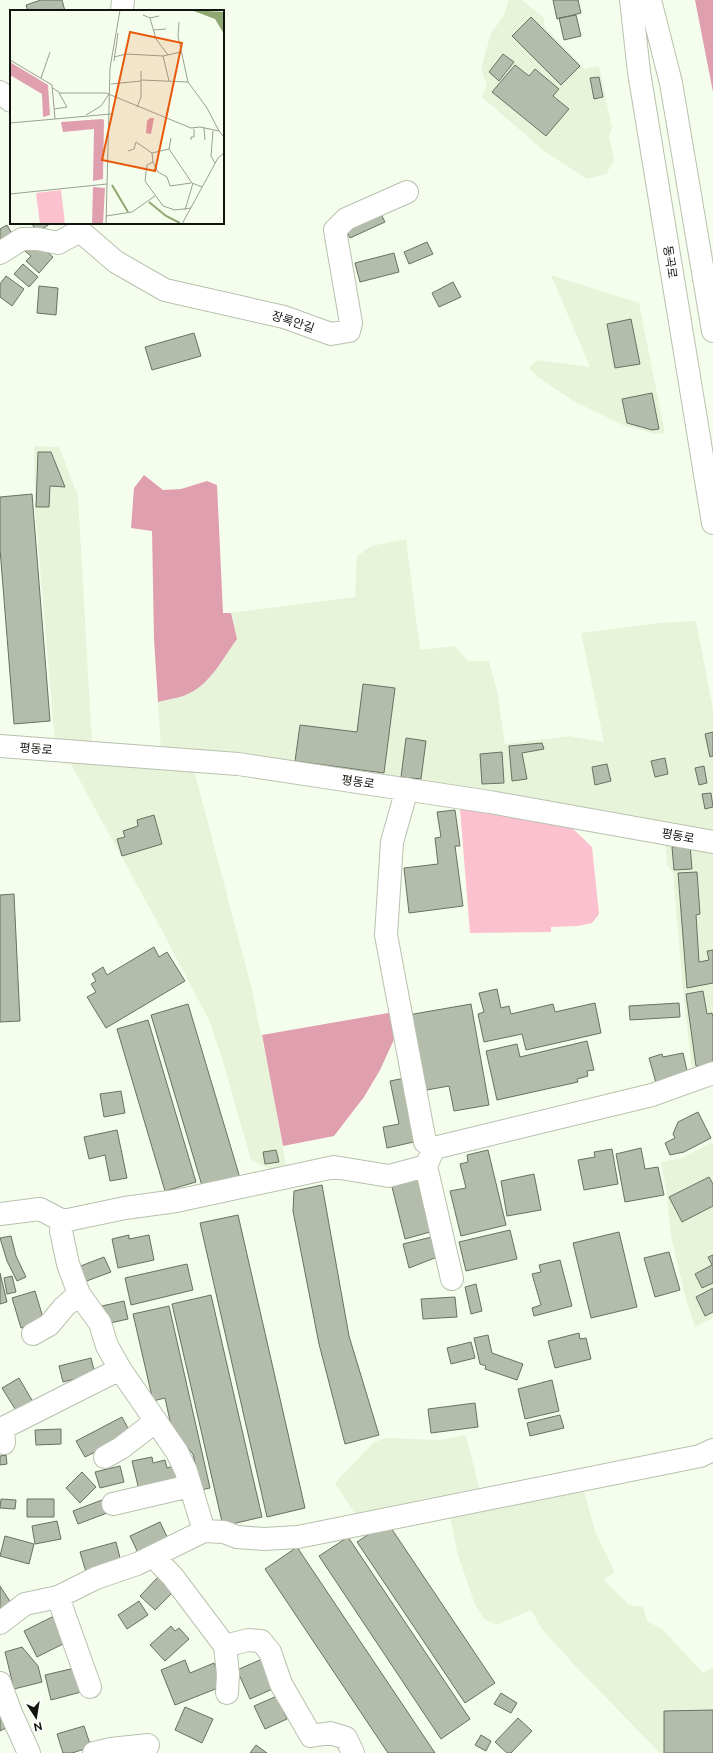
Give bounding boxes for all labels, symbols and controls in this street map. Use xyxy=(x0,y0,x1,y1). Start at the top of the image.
inset map xyxy=(10,10,224,224)
street label: 동곡로 xyxy=(660,245,680,279)
street label: 장록안길 xyxy=(270,309,316,335)
street label: 평동로 xyxy=(19,741,53,757)
street label: 평동로 xyxy=(341,773,375,791)
street label: 평동로 xyxy=(660,826,696,846)
north arrow xyxy=(16,1697,56,1737)
text: N xyxy=(33,1719,43,1734)

